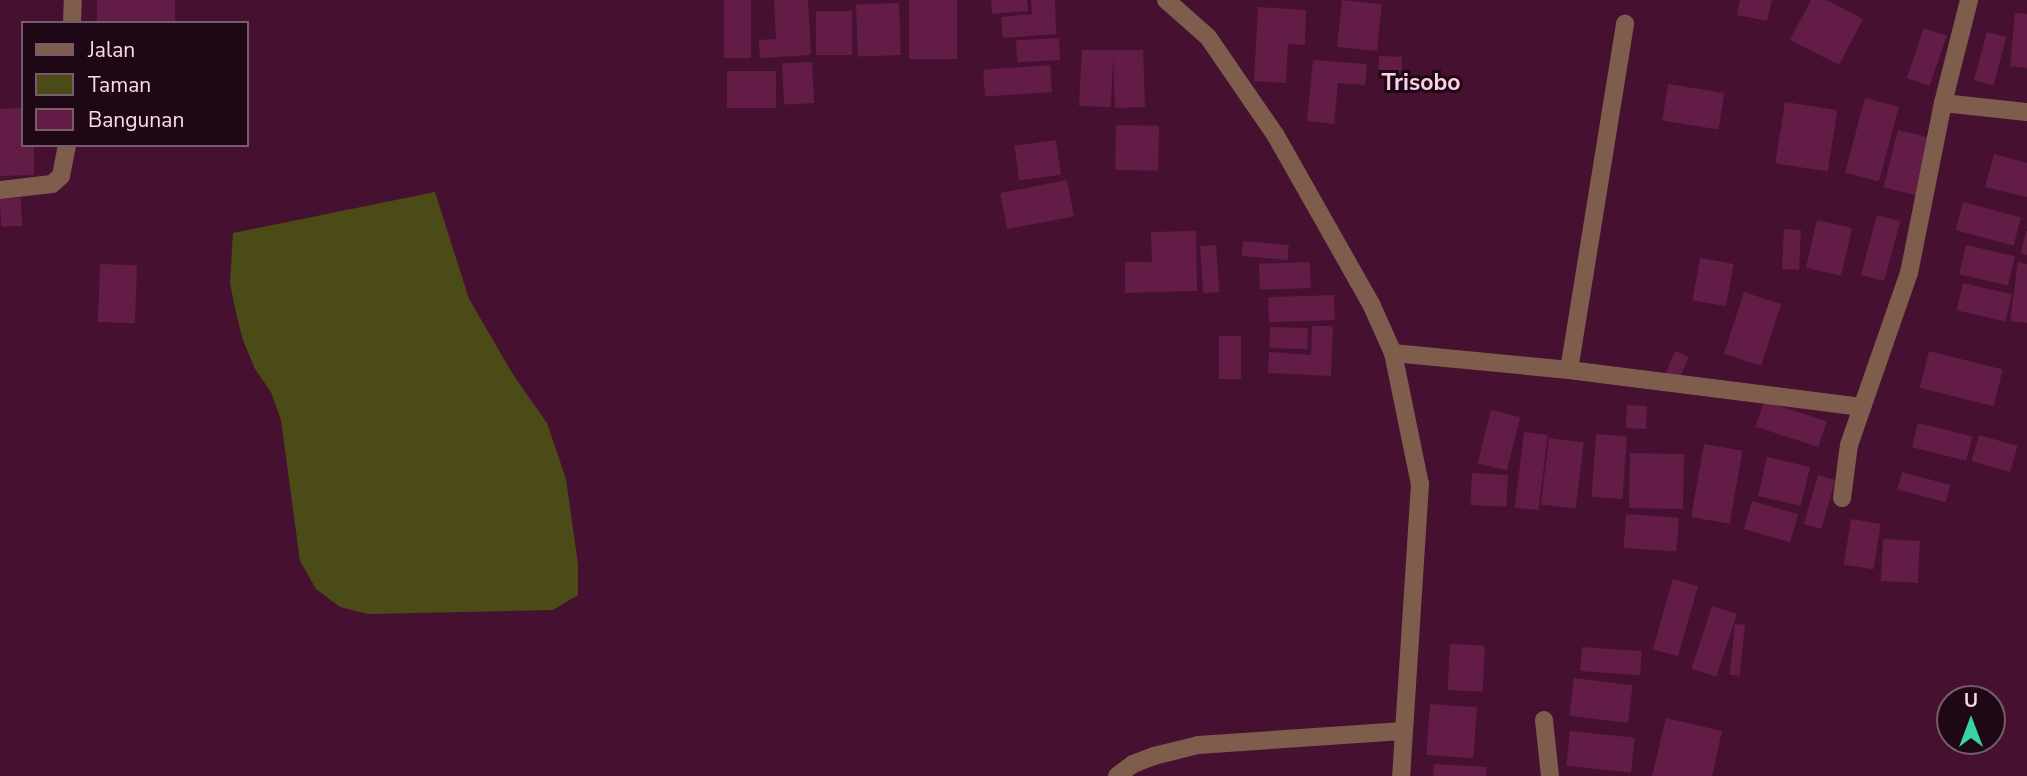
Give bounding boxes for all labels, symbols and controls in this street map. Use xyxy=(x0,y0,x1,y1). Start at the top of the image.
legend xyxy=(21,21,248,147)
text: Jalan xyxy=(88,36,135,64)
district label: Trisobo xyxy=(1382,69,1460,97)
text: Taman xyxy=(88,71,151,99)
text: Bangunan xyxy=(88,106,184,134)
north arrow xyxy=(1936,685,2006,755)
text: U xyxy=(1964,688,1978,714)

